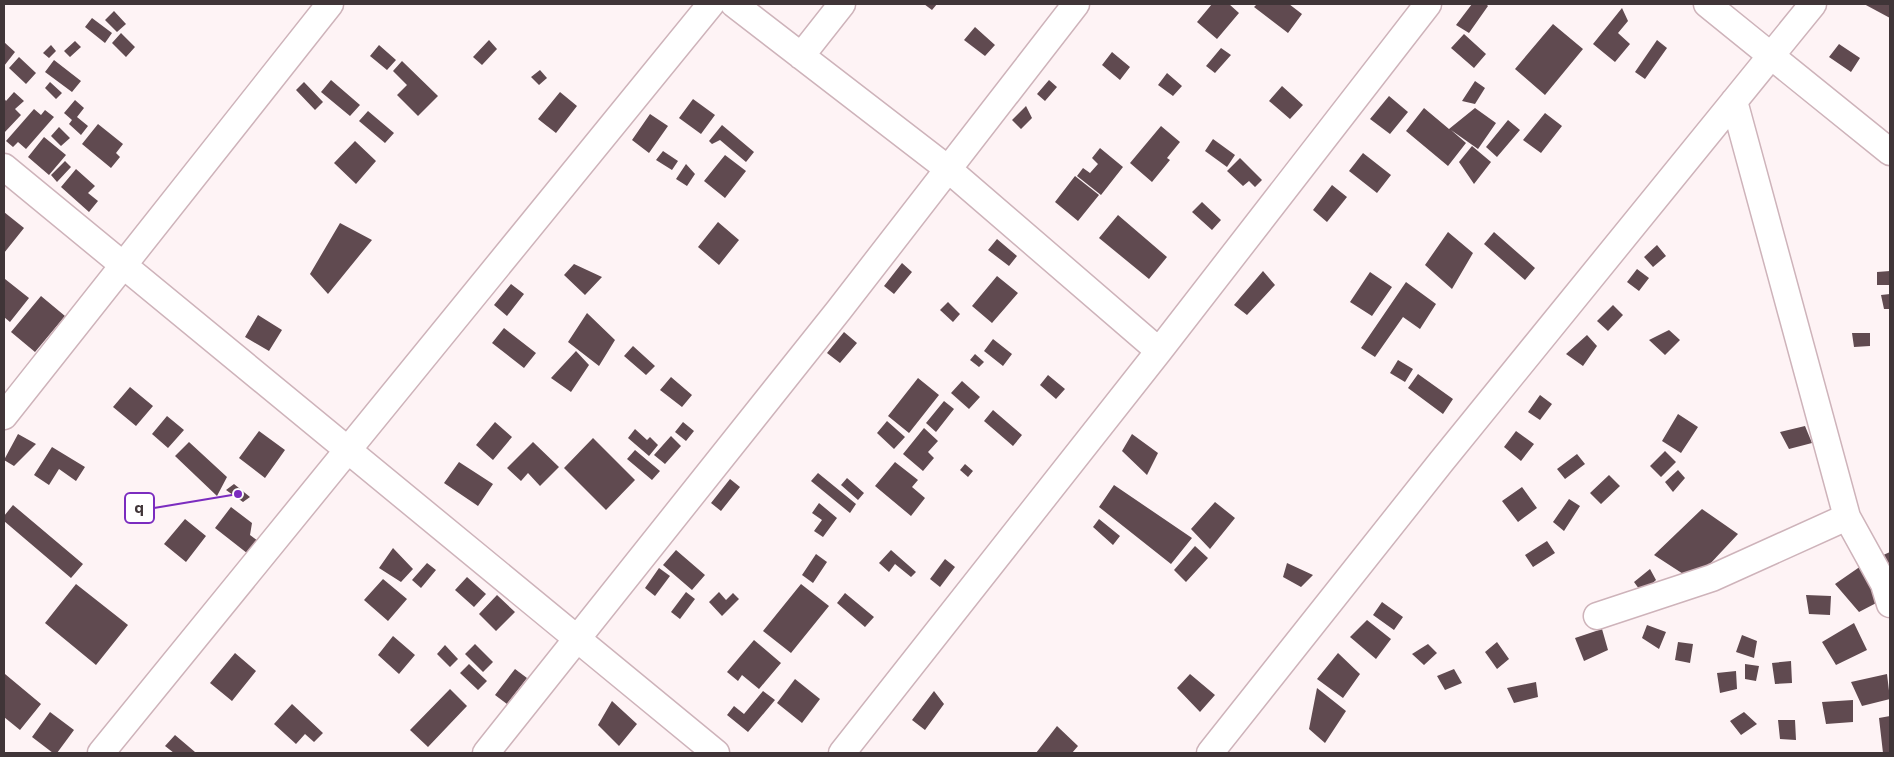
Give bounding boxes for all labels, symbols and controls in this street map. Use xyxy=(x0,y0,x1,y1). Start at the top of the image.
callout: q xyxy=(125,493,154,523)
text: q xyxy=(134,498,144,516)

